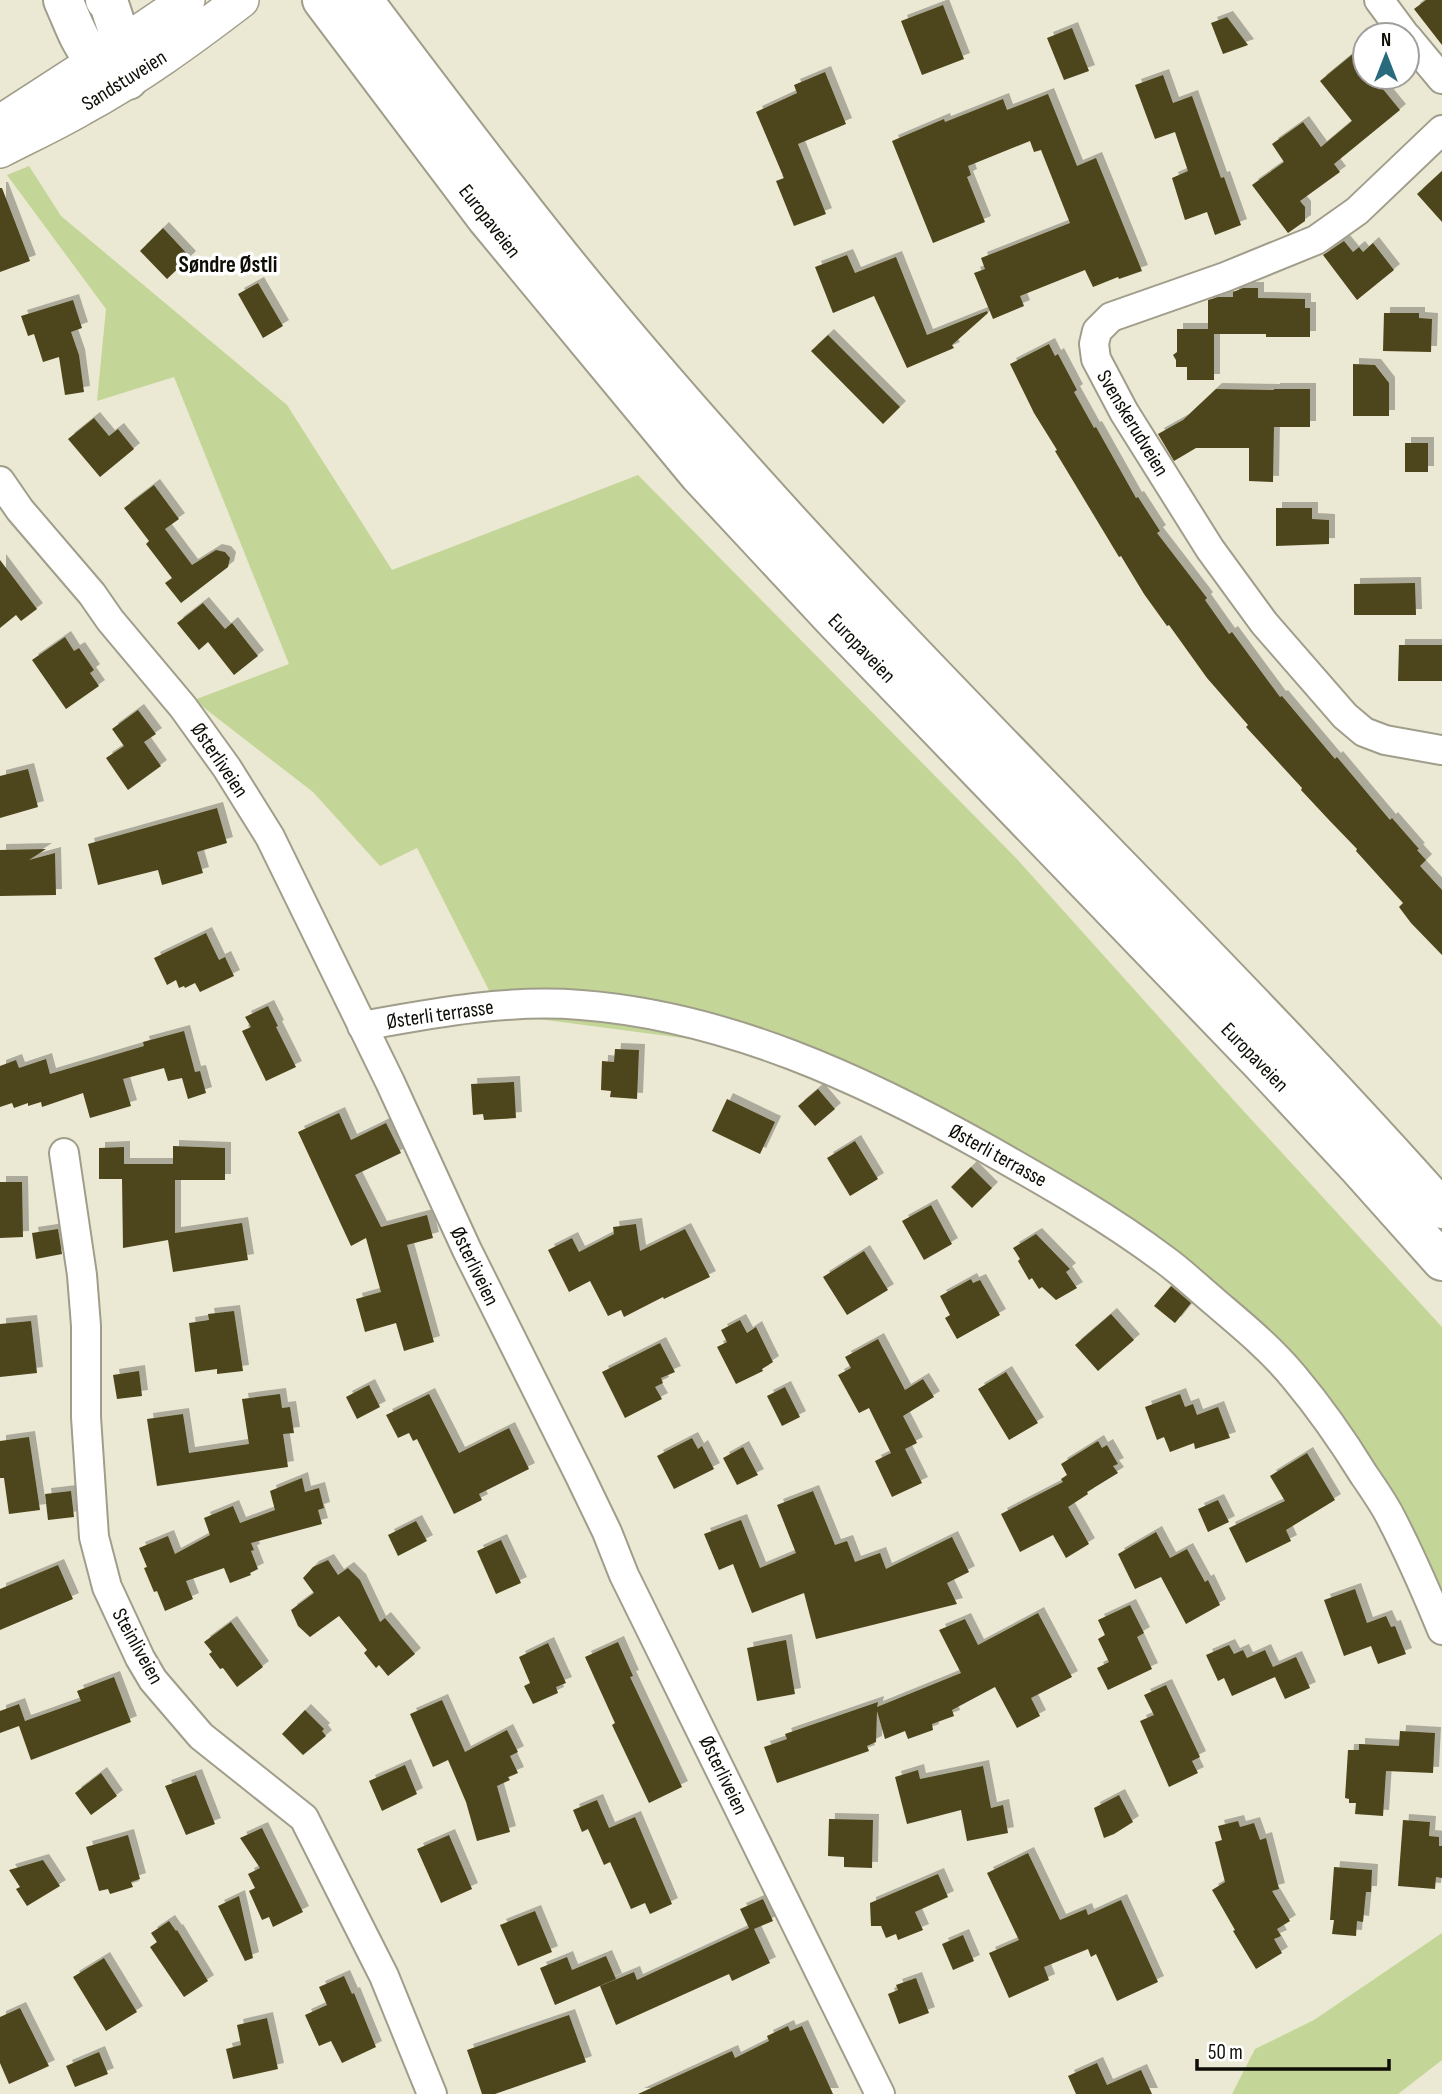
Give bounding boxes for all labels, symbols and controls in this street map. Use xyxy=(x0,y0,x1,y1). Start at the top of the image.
north arrow xyxy=(1351,21,1421,91)
text: N xyxy=(1381,29,1391,52)
street label: Sandstuveien xyxy=(77,45,171,116)
street label: Europaveien xyxy=(453,180,526,263)
district label: Søndre Østli xyxy=(179,251,277,279)
street label: Svenskerudveien xyxy=(1091,366,1174,481)
street label: Europaveien xyxy=(823,609,901,688)
street label: Østerliveien xyxy=(186,718,254,802)
street label: Østerli terrasse xyxy=(385,995,495,1034)
street label: Europaveien xyxy=(1216,1018,1294,1097)
street label: Østerli terrasse xyxy=(945,1118,1051,1193)
street label: Østerliveien xyxy=(445,1223,504,1310)
street label: Steinliveien xyxy=(107,1604,169,1688)
street label: Østerliveien xyxy=(694,1732,753,1819)
scale bar xyxy=(1197,2028,1390,2072)
text: 50 m xyxy=(1208,2040,1243,2065)

